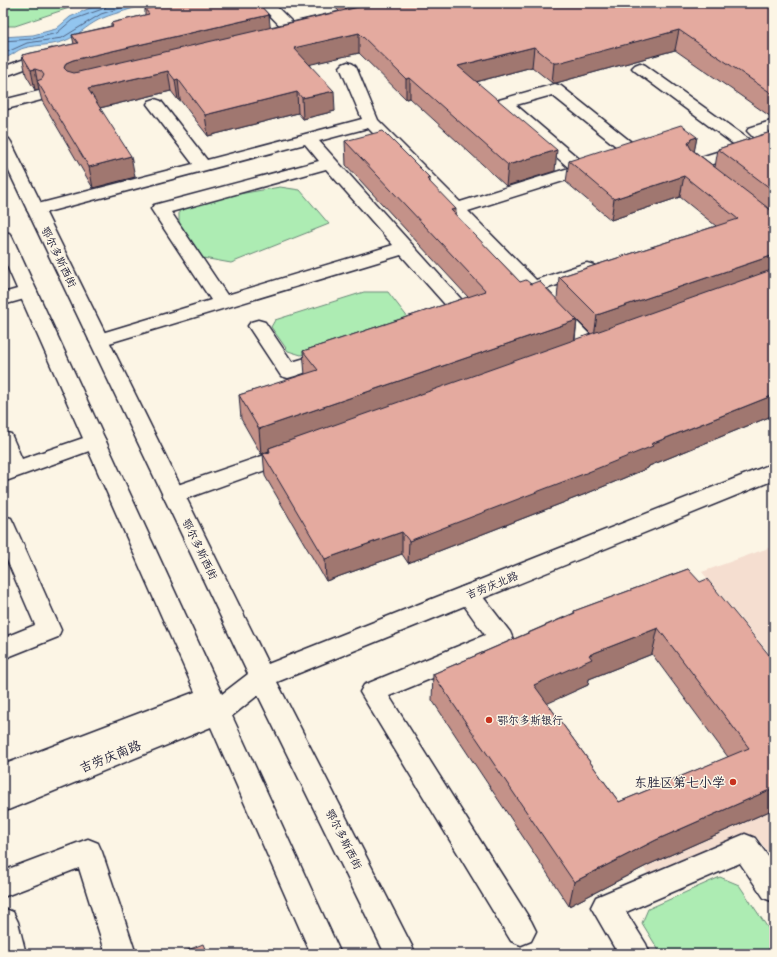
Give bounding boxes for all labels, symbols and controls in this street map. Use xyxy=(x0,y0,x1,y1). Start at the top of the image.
street label: 鄂尔多斯西街 xyxy=(38,224,80,291)
street label: 鄂尔多斯西街 xyxy=(179,516,221,583)
street label: 吉劳庆北路 xyxy=(464,568,520,602)
place label: 鄂尔多斯银行 xyxy=(497,713,563,727)
marker: 鄂尔多斯银行 xyxy=(484,715,494,725)
street label: 吉劳庆南路 xyxy=(76,735,144,777)
place label: 东胜区第七小学 xyxy=(634,773,725,791)
marker: 东胜区第七小学 xyxy=(728,777,738,787)
street label: 鄂尔多斯西街 xyxy=(323,806,366,872)

